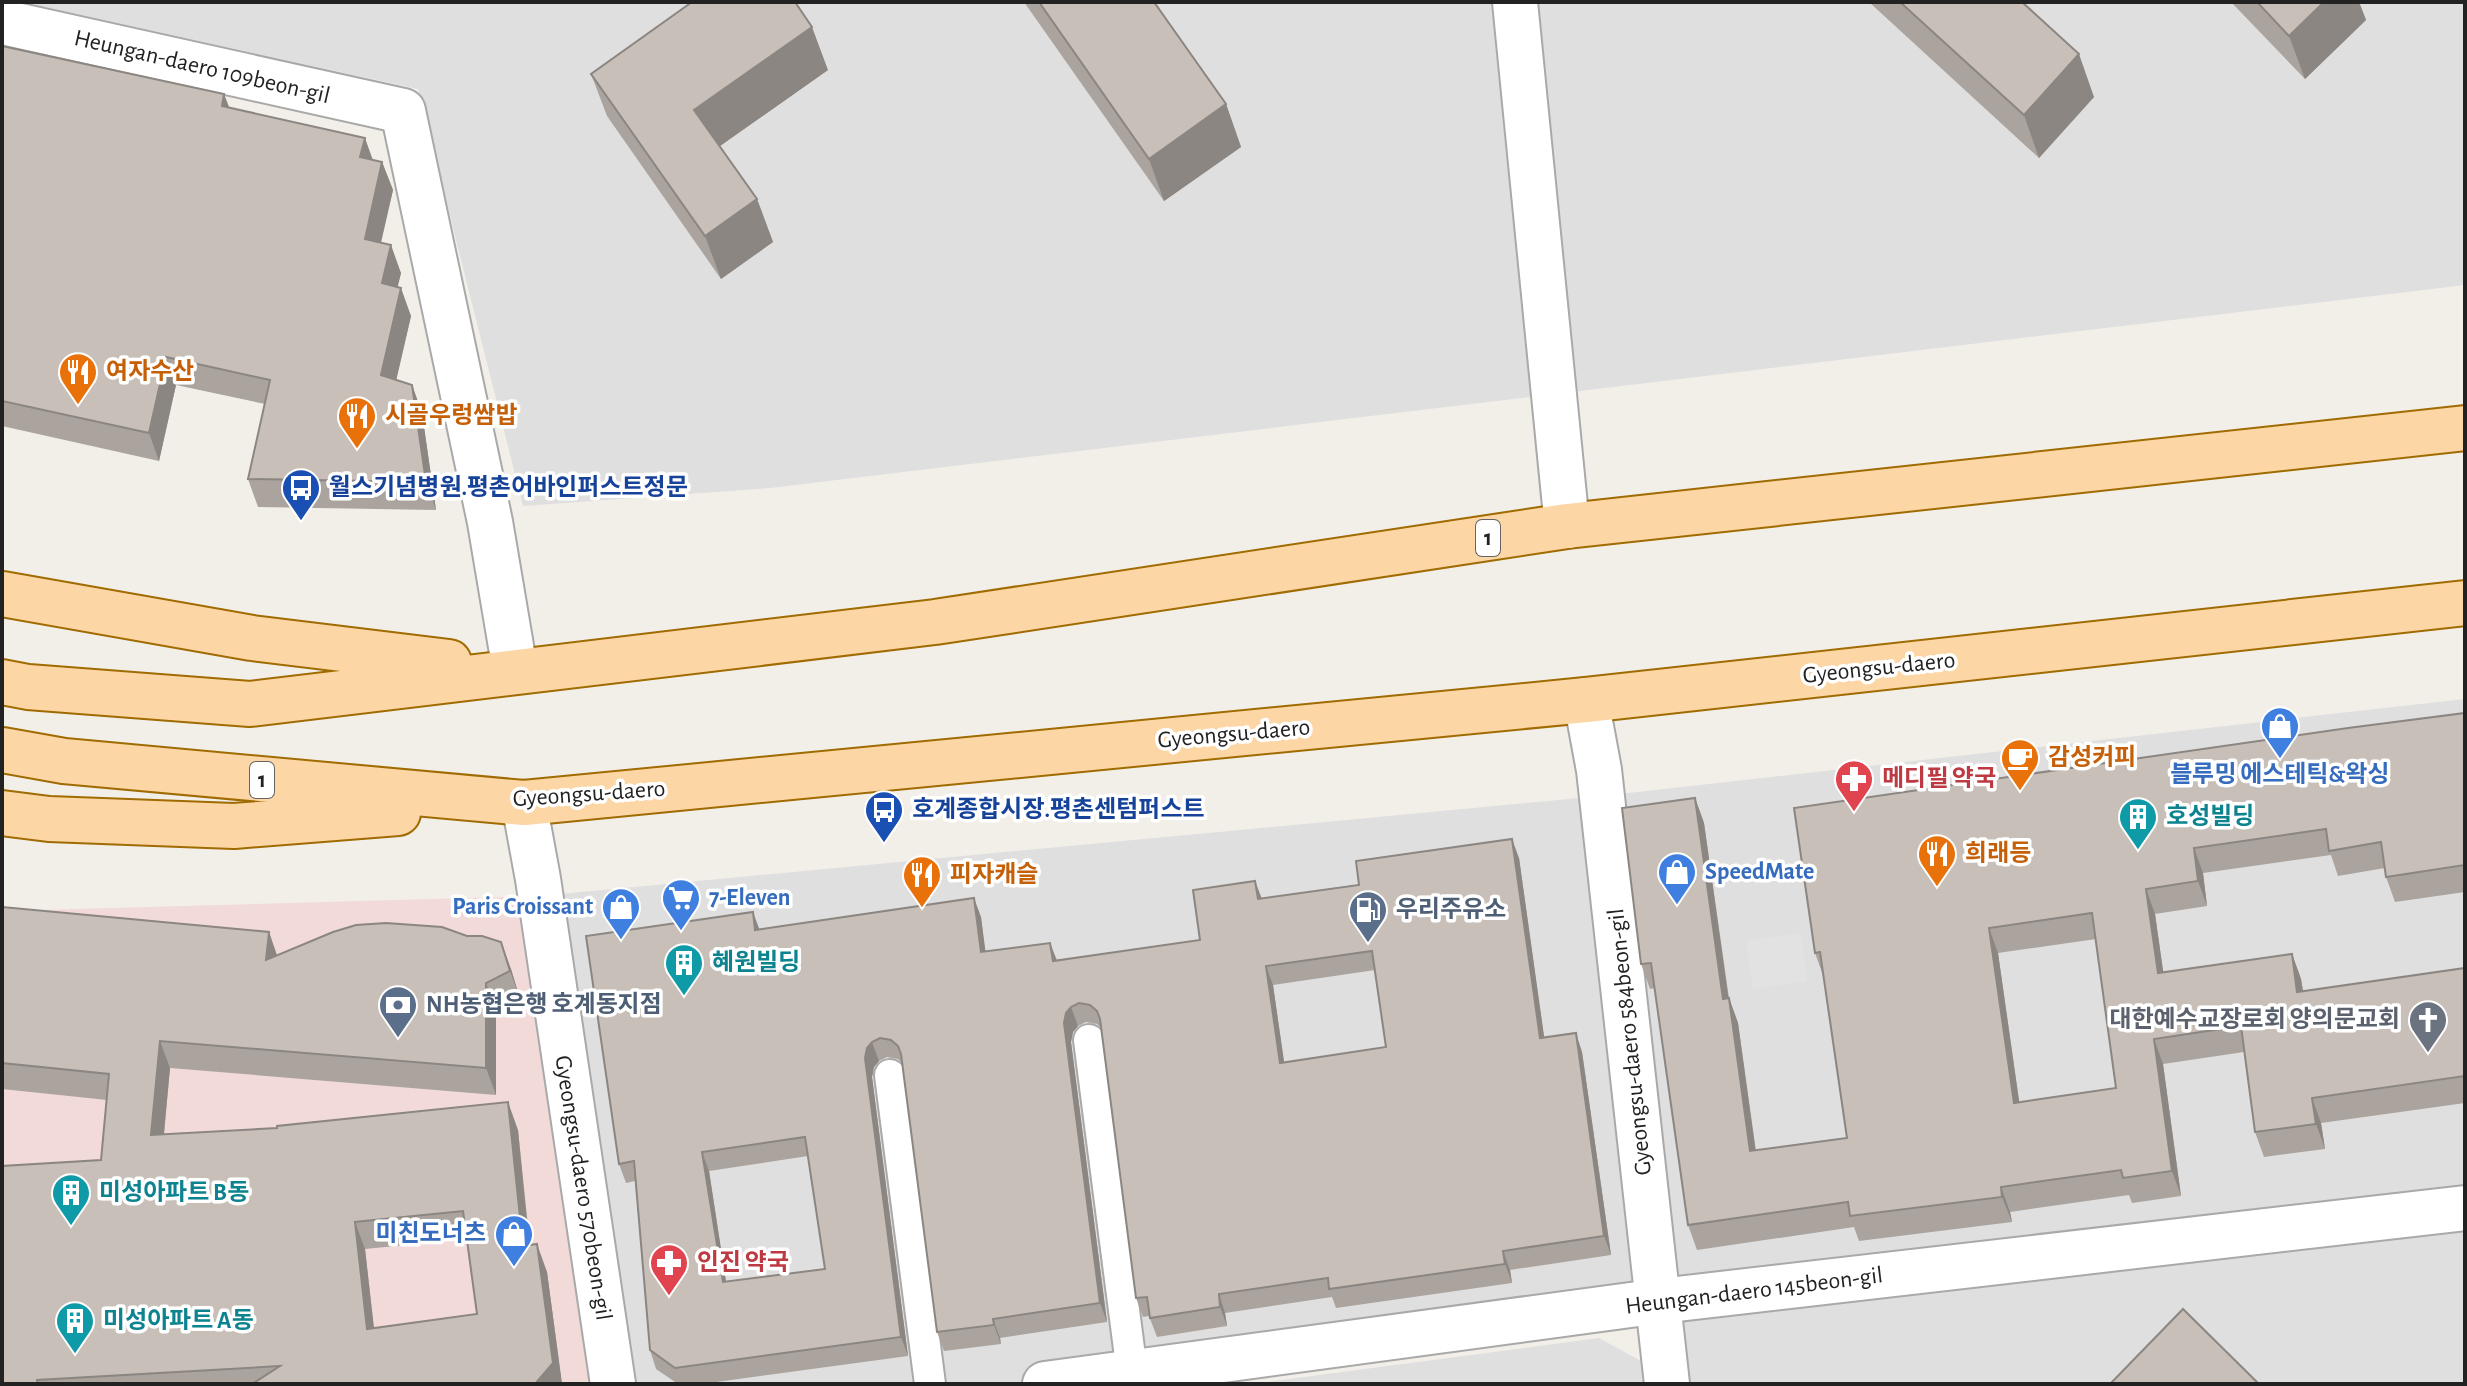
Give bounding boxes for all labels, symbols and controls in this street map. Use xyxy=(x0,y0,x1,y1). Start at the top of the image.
street label: Heungan-daero 109beon-gil xyxy=(72,26,332,108)
restaurant icon: 여자수산 xyxy=(57,351,99,406)
place label: 여자수산 xyxy=(106,358,194,384)
restaurant icon: 시골우렁쌈밥 xyxy=(336,395,378,450)
place label: 시골우렁쌈밥 xyxy=(385,402,517,428)
bus stop icon: 월스기념병원.평촌어바인퍼스트정문 xyxy=(280,467,322,522)
place label: 월스기념병원.평촌어바인퍼스트정문 xyxy=(329,474,688,500)
road number: 1 xyxy=(1476,520,1500,556)
street label: Gyeongsu-daero xyxy=(1802,648,1956,688)
shop icon: 블루밍 에스테틱&왁싱 xyxy=(2259,705,2301,760)
street label: Gyeongsu-daero xyxy=(1157,715,1311,753)
cafe icon: 감성커피 xyxy=(1999,737,2041,792)
place label: 감성커피 xyxy=(2048,744,2136,770)
pharmacy icon: 메디필 약국 xyxy=(1833,758,1875,813)
place label: 블루밍 에스테틱&왁싱 xyxy=(2170,761,2390,787)
road number: 1 xyxy=(250,762,274,798)
place label: 메디필 약국 xyxy=(1882,765,1996,791)
street label: Gyeongsu-daero xyxy=(512,777,666,811)
bus stop icon: 호계종합시장.평촌센텀퍼스트 xyxy=(863,789,905,844)
place label: 호계종합시장.평촌센텀퍼스트 xyxy=(912,796,1205,822)
building icon: 호성빌딩 xyxy=(2117,796,2159,851)
place label: 호성빌딩 xyxy=(2166,803,2254,829)
restaurant icon: 희래등 xyxy=(1916,833,1958,888)
place label: 희래등 xyxy=(1965,840,2031,866)
shop icon: SpeedMate xyxy=(1656,851,1698,906)
restaurant icon: 피자캐슬 xyxy=(901,854,943,909)
place label: SpeedMate xyxy=(1705,860,1814,884)
place label: 피자캐슬 xyxy=(950,861,1038,887)
supermarket icon: 7-Eleven xyxy=(660,877,702,932)
shop icon: Paris Croissant xyxy=(600,886,642,941)
place label: 7-Eleven xyxy=(709,886,790,910)
fuel station icon: 우리주유소 xyxy=(1347,889,1389,944)
place label: Paris Croissant xyxy=(452,895,593,919)
place label: 우리주유소 xyxy=(1396,896,1506,922)
street label: Gyeongsu-daero 584beon-gil xyxy=(1604,907,1656,1177)
building icon: 혜원빌딩 xyxy=(663,942,705,997)
place label: 혜원빌딩 xyxy=(712,949,800,975)
bank icon: NH농협은행 호계동지점 xyxy=(377,984,419,1039)
place label: NH농협은행 호계동지점 xyxy=(426,991,662,1017)
church icon: 대한예수교장로회 양의문교회 xyxy=(2407,999,2449,1054)
place label: 대한예수교장로회 양의문교회 xyxy=(2109,1006,2400,1032)
street label: Gyeongsu-daero 570beon-gil xyxy=(550,1054,616,1322)
building icon: 미성아파트 B동 xyxy=(50,1172,92,1227)
place label: 미성아파트 B동 xyxy=(99,1179,249,1205)
shop icon: 미친도너츠 xyxy=(493,1213,535,1268)
place label: 미친도너츠 xyxy=(376,1220,486,1246)
pharmacy icon: 인진 약국 xyxy=(648,1242,690,1297)
place label: 인진 약국 xyxy=(697,1249,789,1275)
street label: Heungan-daero 145beon-gil xyxy=(1624,1263,1884,1319)
building icon: 미성아파트 A동 xyxy=(54,1300,96,1355)
place label: 미성아파트 A동 xyxy=(103,1307,254,1333)

